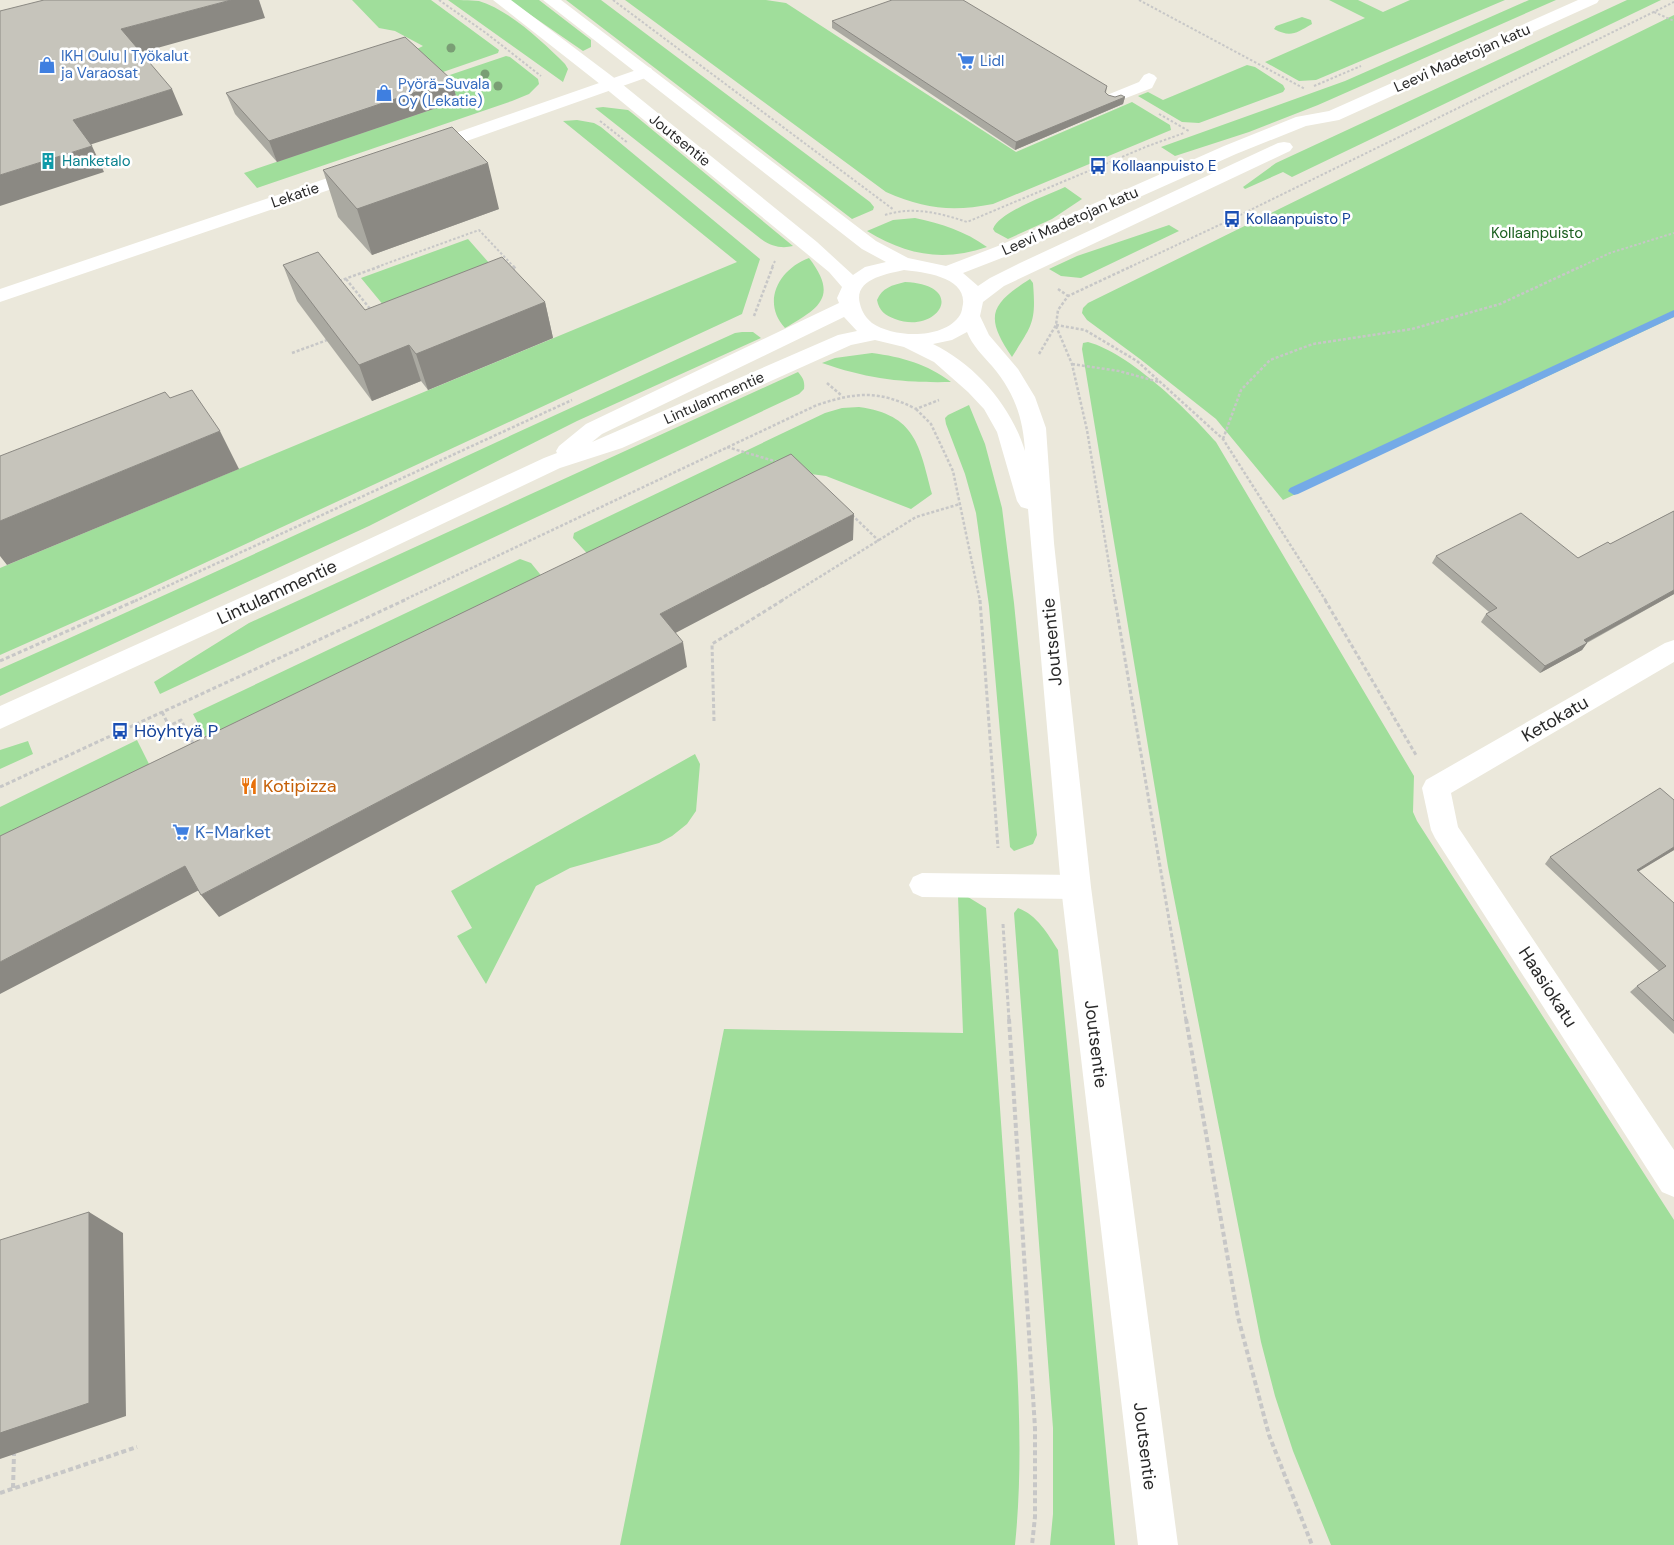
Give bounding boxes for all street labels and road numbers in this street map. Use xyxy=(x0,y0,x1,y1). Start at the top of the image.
street label: Leevi Madetojan katu xyxy=(1391,19,1533,97)
street label: Joutsentie xyxy=(645,109,715,171)
street label: Lekatie xyxy=(268,177,322,213)
street label: Leevi Madetojan katu xyxy=(999,182,1141,260)
street label: Lintulammentie xyxy=(661,367,767,429)
street label: Lintulammentie xyxy=(213,554,341,630)
street label: Joutsentie xyxy=(1036,597,1068,687)
street label: Ketokatu xyxy=(1517,690,1593,748)
street label: Haasiokatu xyxy=(1513,942,1583,1032)
street label: Joutsentie xyxy=(1079,999,1113,1089)
street label: Joutsentie xyxy=(1128,1401,1162,1491)

